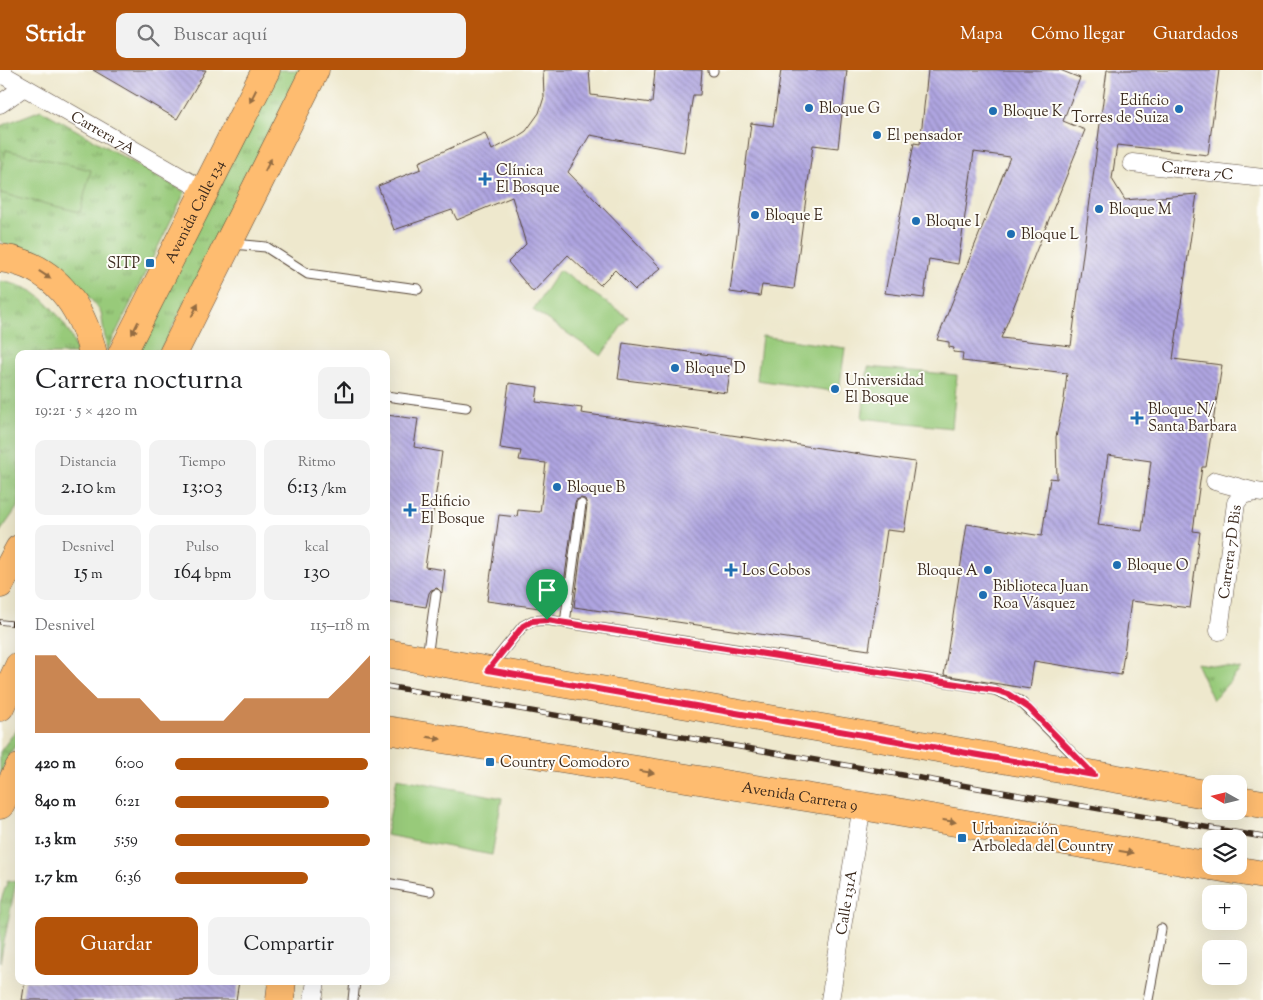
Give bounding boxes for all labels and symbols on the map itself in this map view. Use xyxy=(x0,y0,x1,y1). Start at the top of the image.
one-way arrow xyxy=(249,89,257,103)
place label: Edificio Torres de Suiza xyxy=(1071,91,1169,129)
place label: Bloque G xyxy=(819,99,880,120)
marker: Bloque G xyxy=(803,102,815,114)
place label: Bloque K xyxy=(1003,102,1063,123)
marker: Edificio Torres de Suiza xyxy=(1173,103,1185,115)
marker: Bloque K xyxy=(987,105,999,117)
street label: Carrera 7A xyxy=(66,107,139,161)
place label: El pensador xyxy=(887,126,963,147)
marker: El pensador xyxy=(871,129,883,141)
street label: Avenida Calle 134 xyxy=(161,156,231,267)
street label: Carrera 7C xyxy=(1160,157,1235,187)
one-way arrow xyxy=(264,158,272,172)
place label: Clínica El Bosque xyxy=(496,161,560,199)
marker: Clínica El Bosque xyxy=(478,172,492,186)
place label: Bloque M xyxy=(1109,200,1172,221)
marker: Bloque M xyxy=(1093,203,1105,215)
place label: Bloque E xyxy=(765,206,823,227)
marker: Bloque E xyxy=(749,209,761,221)
place label: Bloque I xyxy=(926,212,980,233)
marker: Bloque I xyxy=(910,215,922,227)
place label: Bloque L xyxy=(1021,225,1079,246)
marker: Bloque L xyxy=(1005,228,1017,240)
place label: SITP xyxy=(107,254,141,275)
marker: SITP xyxy=(144,257,156,269)
one-way arrow xyxy=(38,270,52,280)
one-way arrow xyxy=(191,303,199,317)
one-way arrow xyxy=(131,321,139,336)
place label: Bloque D xyxy=(685,359,746,380)
marker: Bloque D xyxy=(669,362,681,374)
place label: Universidad El Bosque xyxy=(845,371,925,409)
marker: Universidad El Bosque xyxy=(829,383,841,395)
place label: Bloque N/ Santa Barbara xyxy=(1148,400,1237,438)
marker: Bloque N/ Santa Barbara xyxy=(1130,411,1144,425)
place label: Bloque B xyxy=(567,478,626,499)
marker: Bloque B xyxy=(551,481,563,493)
place label: Edificio El Bosque xyxy=(421,492,485,530)
marker: Edificio El Bosque xyxy=(403,503,417,517)
street label: Carrera 7D Bis xyxy=(1214,503,1248,600)
place label: Bloque O xyxy=(1127,556,1189,577)
marker: Bloque O xyxy=(1111,559,1123,571)
place label: Los Cobos xyxy=(742,561,810,582)
place label: Bloque A xyxy=(917,561,978,582)
marker: Los Cobos xyxy=(724,563,738,577)
marker: Bloque A xyxy=(982,564,994,576)
pin xyxy=(526,569,568,620)
place label: Biblioteca Juan Roa Vásquez xyxy=(993,577,1089,615)
marker: Biblioteca Juan Roa Vásquez xyxy=(977,589,989,601)
one-way arrow xyxy=(427,734,443,742)
place label: Country Comodoro xyxy=(500,753,629,774)
marker: Country Comodoro xyxy=(484,756,496,768)
one-way arrow xyxy=(639,768,655,776)
north arrow xyxy=(1202,775,1248,820)
street label: Avenida Carrera 9 xyxy=(740,778,859,817)
one-way arrow xyxy=(941,818,957,826)
place label: Urbanización Arboleda del Country xyxy=(972,820,1114,858)
marker: Urbanización Arboleda del Country xyxy=(956,832,968,844)
one-way arrow xyxy=(1118,848,1134,856)
street label: Calle 131A xyxy=(832,868,863,937)

